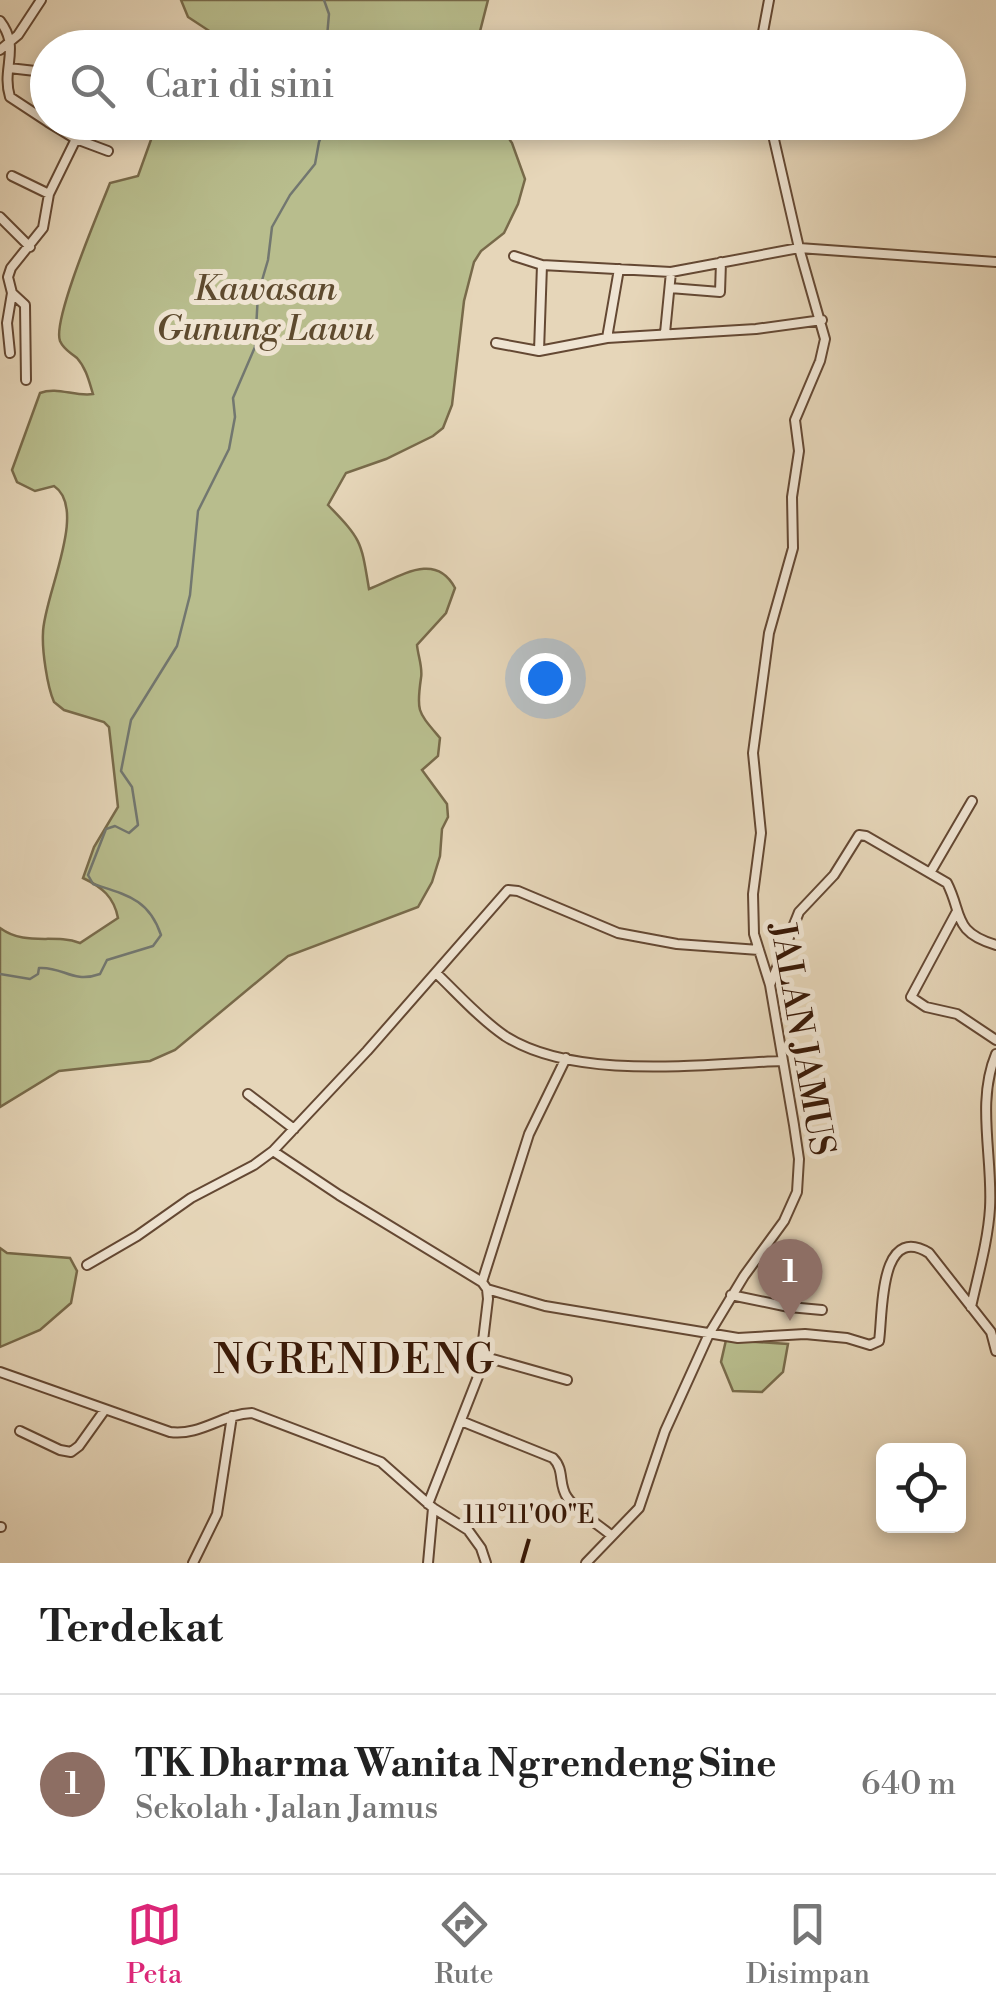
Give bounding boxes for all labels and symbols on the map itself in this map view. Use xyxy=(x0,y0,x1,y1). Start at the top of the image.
park label: Kawasan Gunung Lawu xyxy=(156,268,374,351)
your location xyxy=(520,653,571,704)
street label: JALAN JAMUS xyxy=(760,917,843,1159)
pin: 1 xyxy=(758,1238,822,1321)
district label: NGRENDENG xyxy=(213,1336,497,1386)
text: 111°11'00"E xyxy=(463,1500,595,1531)

